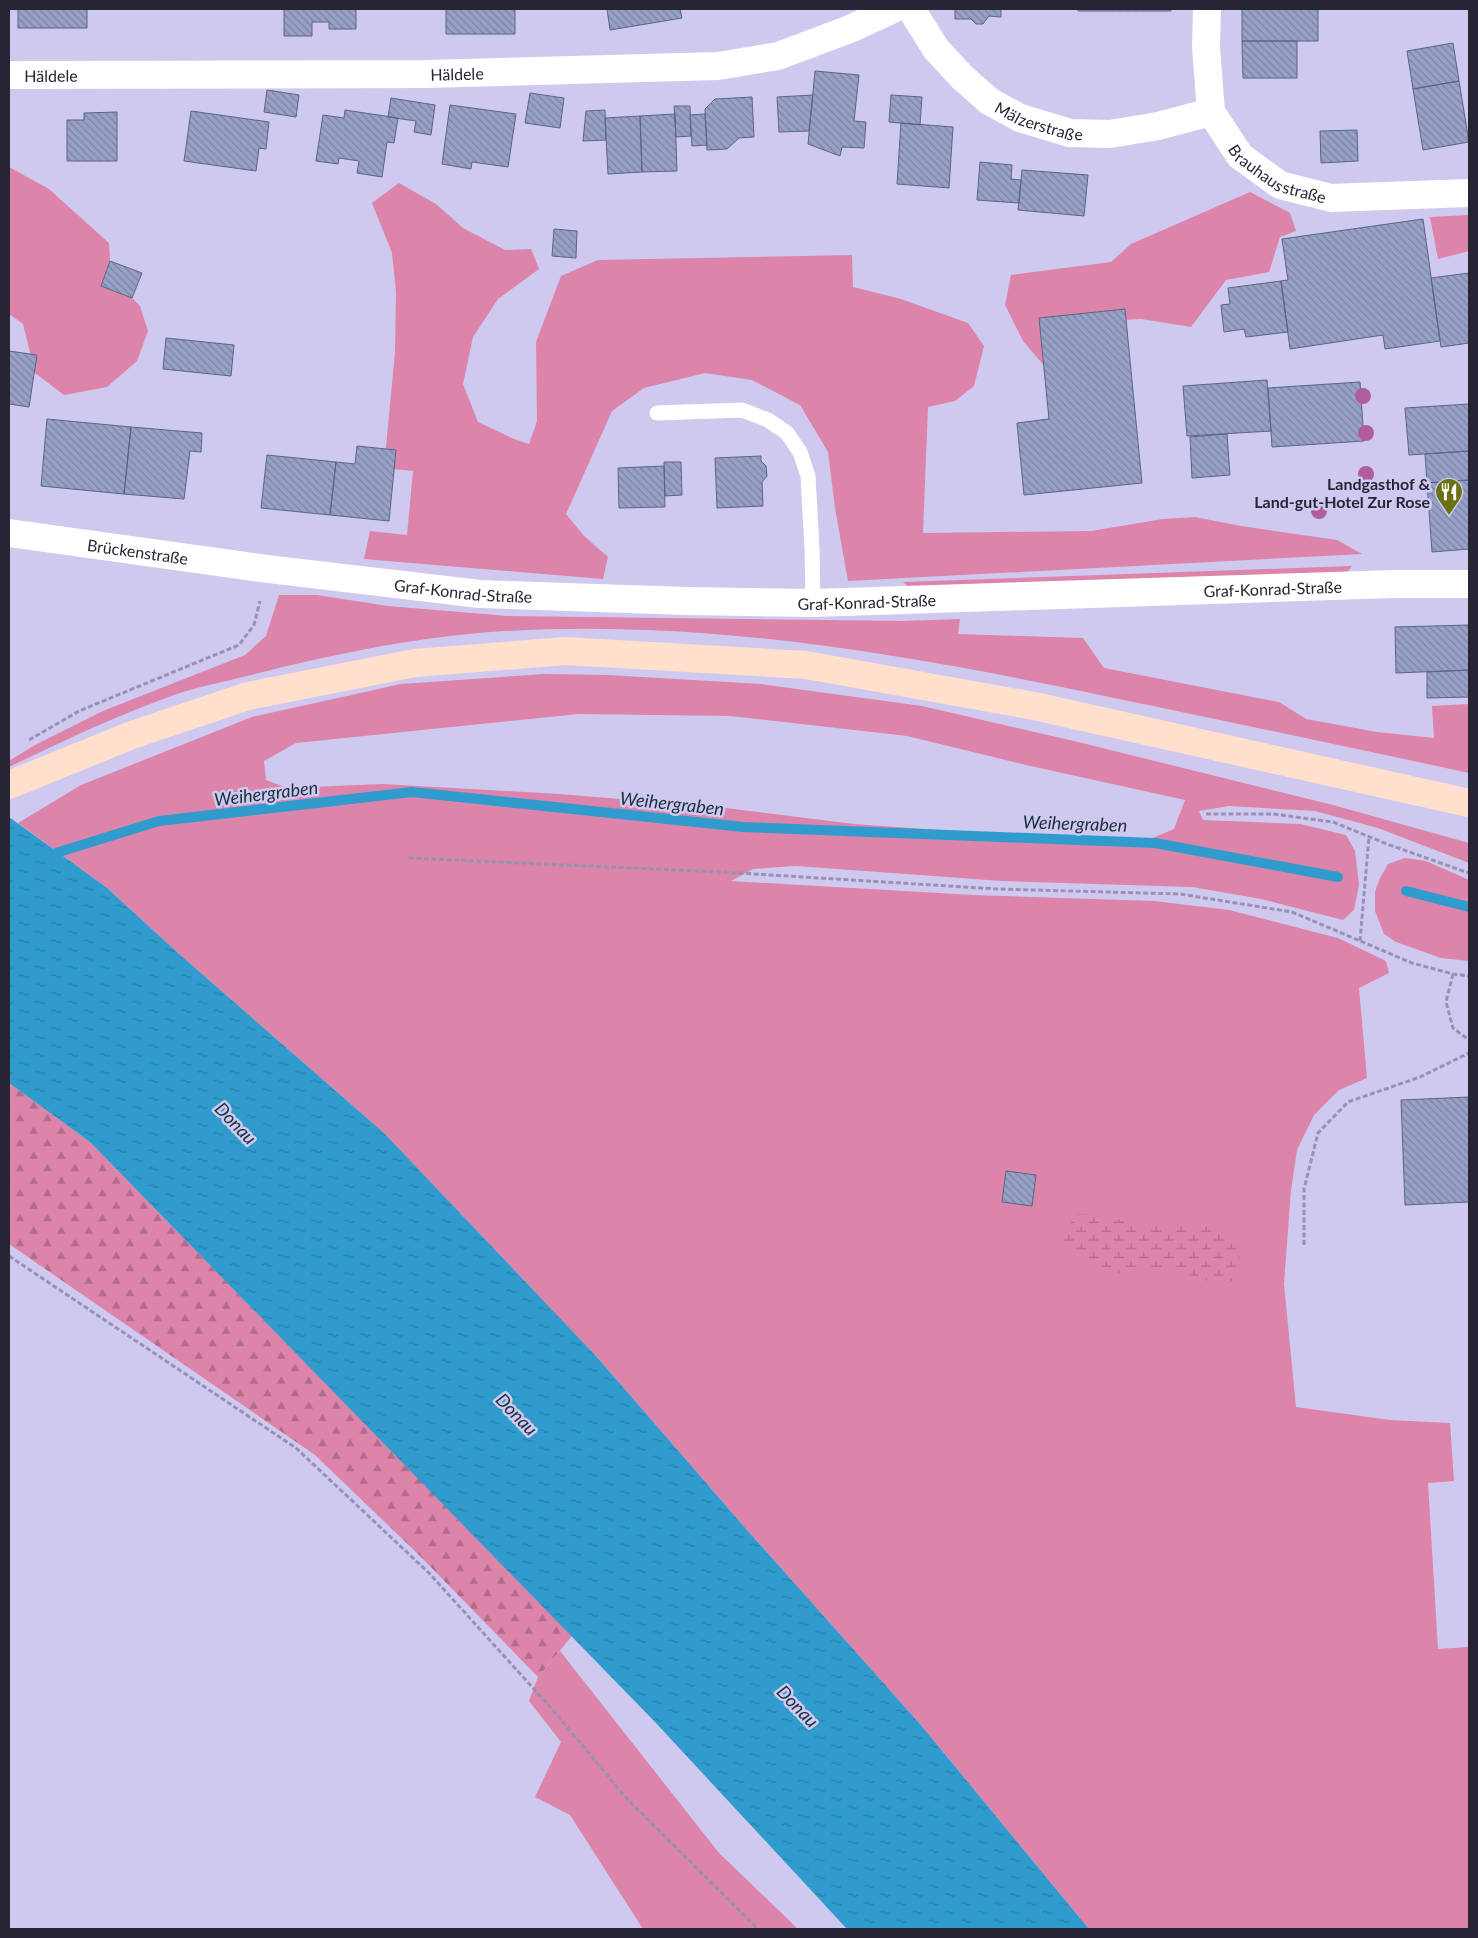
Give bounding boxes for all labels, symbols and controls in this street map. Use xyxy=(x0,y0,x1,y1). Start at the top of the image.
street label: Häldele xyxy=(430,63,484,83)
street label: Häldele xyxy=(24,65,78,84)
street label: Mälzerstraße xyxy=(992,97,1083,143)
street label: Brauhausstraße xyxy=(1225,140,1328,206)
place label: Landgasthof & Land-gut-Hotel Zur Rose xyxy=(1254,474,1430,511)
restaurant icon: Landgasthof & Land-gut-Hotel Zur Rose xyxy=(1434,477,1464,516)
street label: Brückenstraße xyxy=(86,534,189,567)
street label: Graf-Konrad-Straße xyxy=(393,574,533,605)
street label: Graf-Konrad-Straße xyxy=(1203,576,1342,600)
street label: Graf-Konrad-Straße xyxy=(798,589,936,613)
water label: Weihergraben xyxy=(213,776,319,810)
water label: Weihergraben xyxy=(619,787,725,819)
water label: Weihergraben xyxy=(1022,810,1128,836)
water label: Donau xyxy=(211,1097,261,1149)
water label: Donau xyxy=(492,1388,542,1440)
water label: Donau xyxy=(773,1680,823,1732)

